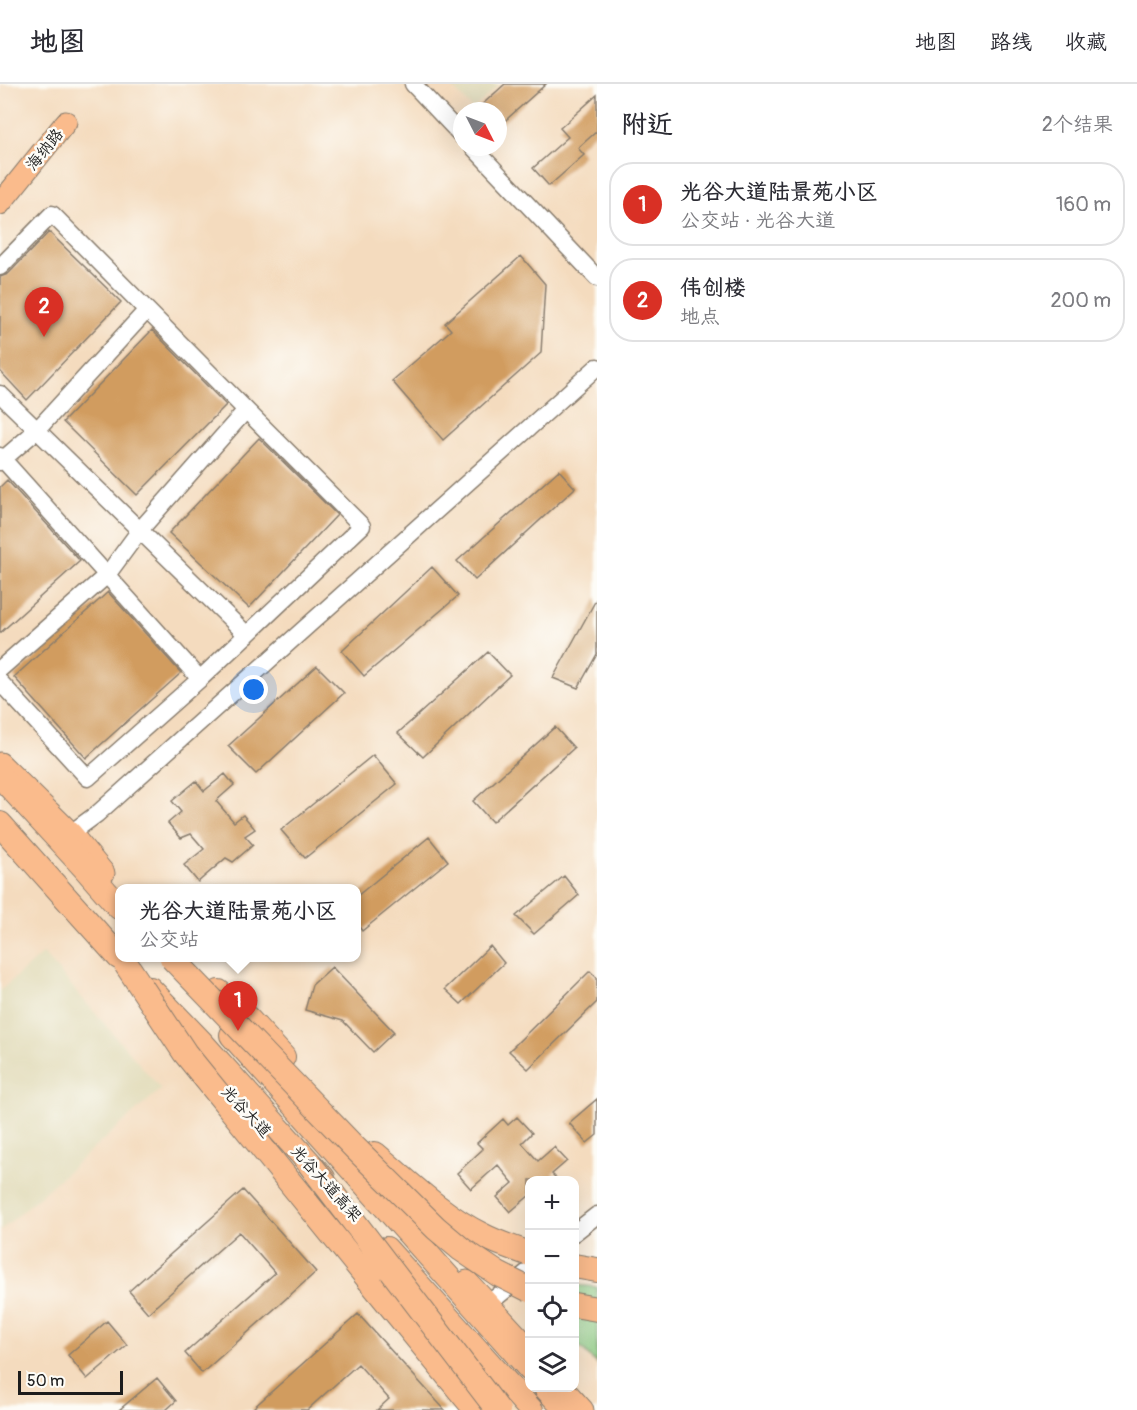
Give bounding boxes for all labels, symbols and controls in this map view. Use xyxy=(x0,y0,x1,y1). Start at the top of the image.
text: 地图 xyxy=(30,25,86,60)
text: 地图 xyxy=(915,29,957,56)
text: 路线 xyxy=(990,29,1032,56)
text: 收藏 xyxy=(1065,29,1107,56)
north arrow xyxy=(453,102,507,156)
text: 附近 xyxy=(621,109,673,141)
text: 2个结果 xyxy=(1042,112,1113,137)
street label: 海纳路 xyxy=(22,125,68,175)
text: 光谷大道陆景苑小区 xyxy=(680,178,878,206)
text: 1 xyxy=(639,192,646,217)
text: 160 m xyxy=(1056,192,1111,217)
text: 公交站 · 光谷大道 xyxy=(680,208,835,233)
text: 伟创楼 xyxy=(680,274,746,302)
pin: 2 xyxy=(24,288,63,337)
text: 2 xyxy=(637,288,648,313)
text: 200 m xyxy=(1050,288,1111,313)
text: 地点 xyxy=(680,304,720,329)
your location xyxy=(239,675,268,704)
popup xyxy=(115,884,361,962)
text: 光谷大道陆景苑小区 xyxy=(139,897,337,925)
text: 公交站 xyxy=(139,927,199,952)
pin: 1 xyxy=(218,982,258,1031)
street label: 光谷大道 xyxy=(217,1081,275,1142)
street label: 光谷大道高架 xyxy=(287,1141,366,1226)
map controls xyxy=(525,1176,579,1392)
button: + xyxy=(525,1176,579,1230)
button: − xyxy=(525,1230,579,1284)
button: locate xyxy=(525,1284,579,1338)
button: layers xyxy=(525,1338,579,1392)
scale bar xyxy=(18,1368,123,1396)
text: 50 m xyxy=(27,1371,64,1391)

